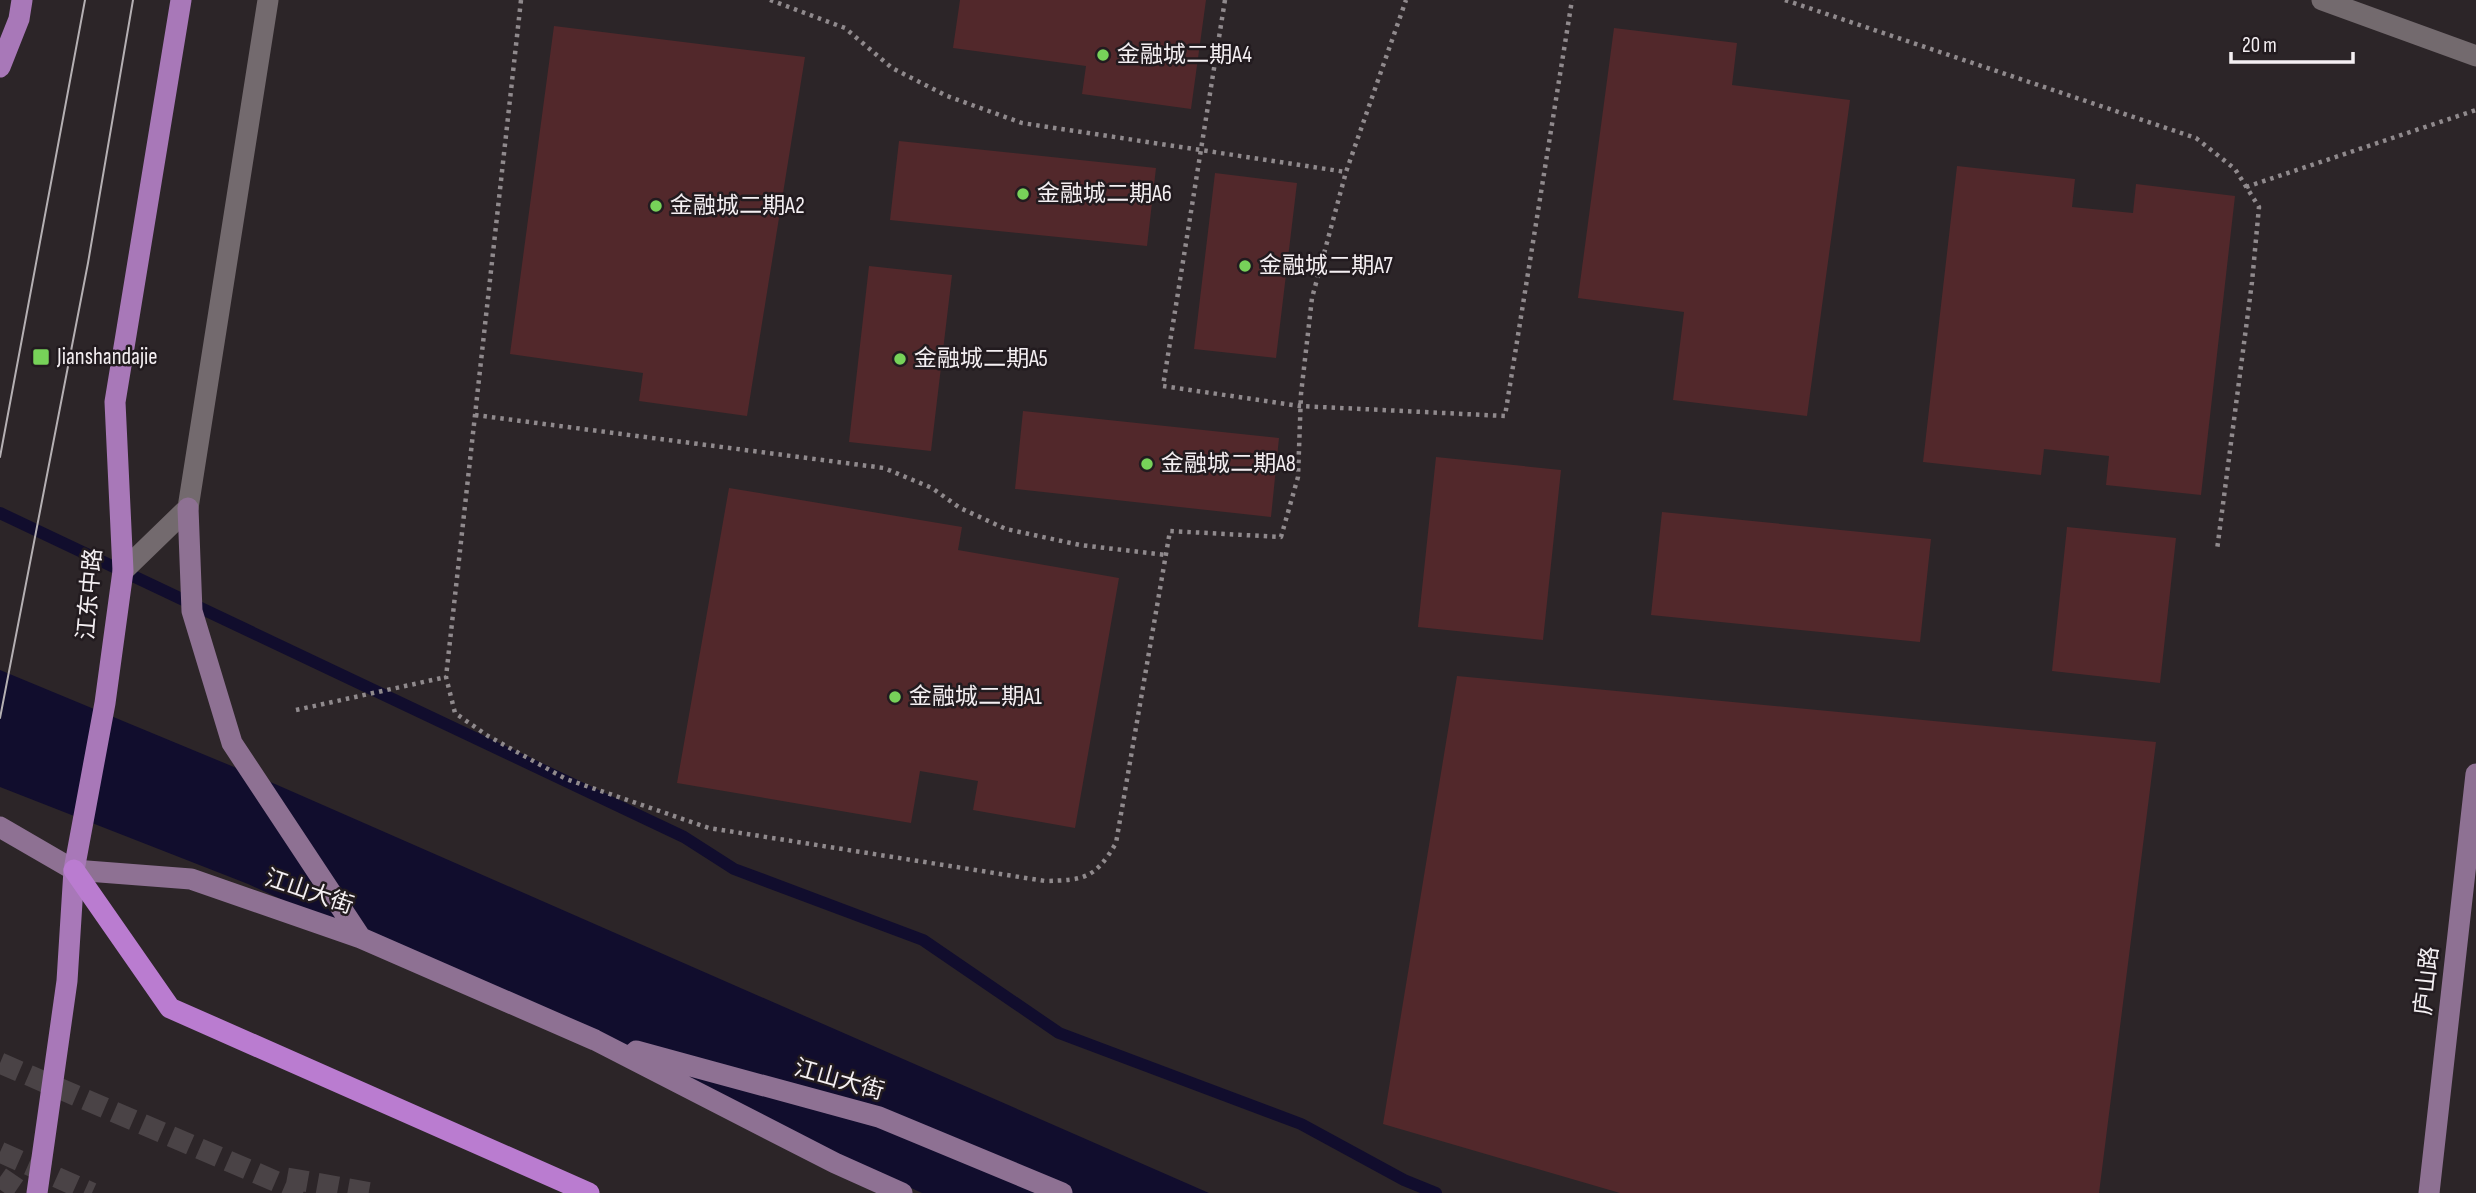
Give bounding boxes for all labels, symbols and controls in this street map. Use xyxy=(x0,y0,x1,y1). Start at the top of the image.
scale bar xyxy=(2231,21,2354,65)
text: 20 m xyxy=(2242,33,2277,58)
place label: 金融城二期A4 xyxy=(1117,41,1252,69)
marker: 金融城二期A4 xyxy=(1095,47,1111,63)
place label: 金融城二期A6 xyxy=(1037,180,1172,208)
marker: 金融城二期A6 xyxy=(1015,186,1031,202)
place label: 金融城二期A2 xyxy=(670,192,805,220)
marker: 金融城二期A2 xyxy=(648,198,664,214)
place label: 金融城二期A7 xyxy=(1259,252,1393,280)
marker: 金融城二期A7 xyxy=(1237,258,1253,274)
place label: Jianshandajie xyxy=(56,343,158,371)
place label: 金融城二期A5 xyxy=(914,345,1048,373)
marker: Jianshandajie xyxy=(31,347,51,367)
marker: 金融城二期A5 xyxy=(892,351,908,367)
place label: 金融城二期A8 xyxy=(1161,450,1296,478)
marker: 金融城二期A8 xyxy=(1139,456,1155,472)
street label: 江东中路 xyxy=(72,547,108,641)
place label: 金融城二期A1 xyxy=(909,683,1042,711)
marker: 金融城二期A1 xyxy=(887,689,903,705)
street label: 江山大街 xyxy=(261,864,357,920)
street label: 庐山路 xyxy=(2409,945,2445,1017)
street label: 江山大街 xyxy=(791,1054,887,1106)

